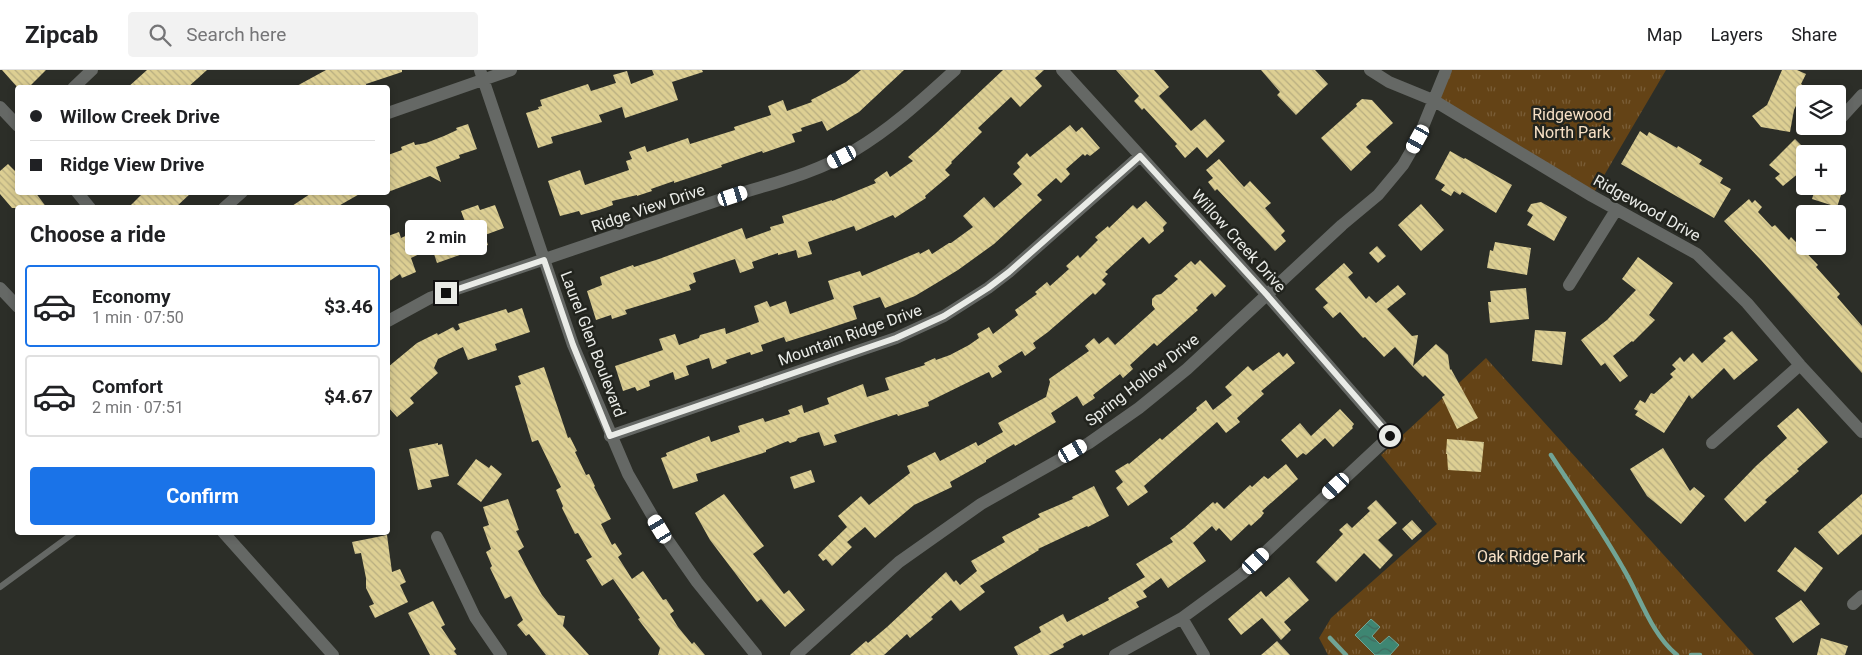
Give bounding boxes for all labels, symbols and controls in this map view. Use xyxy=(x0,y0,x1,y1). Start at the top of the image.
search box xyxy=(128,12,478,57)
text: Zipcab xyxy=(25,21,98,49)
icon: search xyxy=(146,21,174,49)
text: Search here xyxy=(186,23,286,46)
text: Map xyxy=(1647,24,1682,45)
text: Layers xyxy=(1710,24,1763,45)
text: Share xyxy=(1791,24,1837,45)
map controls xyxy=(1796,85,1846,255)
button: layers xyxy=(1796,85,1846,135)
text: Willow Creek Drive xyxy=(60,105,220,128)
park label: Ridgewood North Park xyxy=(1532,105,1612,142)
car xyxy=(1404,122,1431,156)
car xyxy=(825,144,858,170)
button: + xyxy=(1796,145,1846,195)
text: Ridge View Drive xyxy=(60,153,204,176)
street label: Ridgewood Drive xyxy=(1590,171,1704,245)
street label: Ridge View Drive xyxy=(589,180,707,236)
car xyxy=(716,184,749,208)
street label: Willow Creek Drive xyxy=(1188,186,1290,296)
button: − xyxy=(1796,205,1846,255)
callout: 2 min xyxy=(405,220,487,256)
text: Choose a ride xyxy=(30,222,166,247)
text: 2 min xyxy=(426,228,466,247)
street label: Laurel Glen Boulevard xyxy=(556,268,630,420)
route end xyxy=(435,282,457,304)
icon: car xyxy=(32,284,77,329)
text: Economy xyxy=(92,285,171,308)
text: $3.46 xyxy=(324,295,373,318)
street label: Mountain Ridge Drive xyxy=(776,300,924,370)
text: 1 min · 07:50 xyxy=(92,308,184,327)
street label: Spring Hollow Drive xyxy=(1081,330,1203,430)
icon: car xyxy=(32,374,77,419)
text: Comfort xyxy=(92,375,163,398)
text: $4.67 xyxy=(324,385,373,408)
text: 2 min · 07:51 xyxy=(92,398,184,417)
route start xyxy=(1379,425,1401,447)
car xyxy=(1056,437,1089,465)
button: Confirm xyxy=(30,467,375,525)
car xyxy=(1319,470,1352,502)
car xyxy=(645,512,674,546)
car xyxy=(1239,545,1272,577)
park label: Oak Ridge Park xyxy=(1477,547,1586,566)

